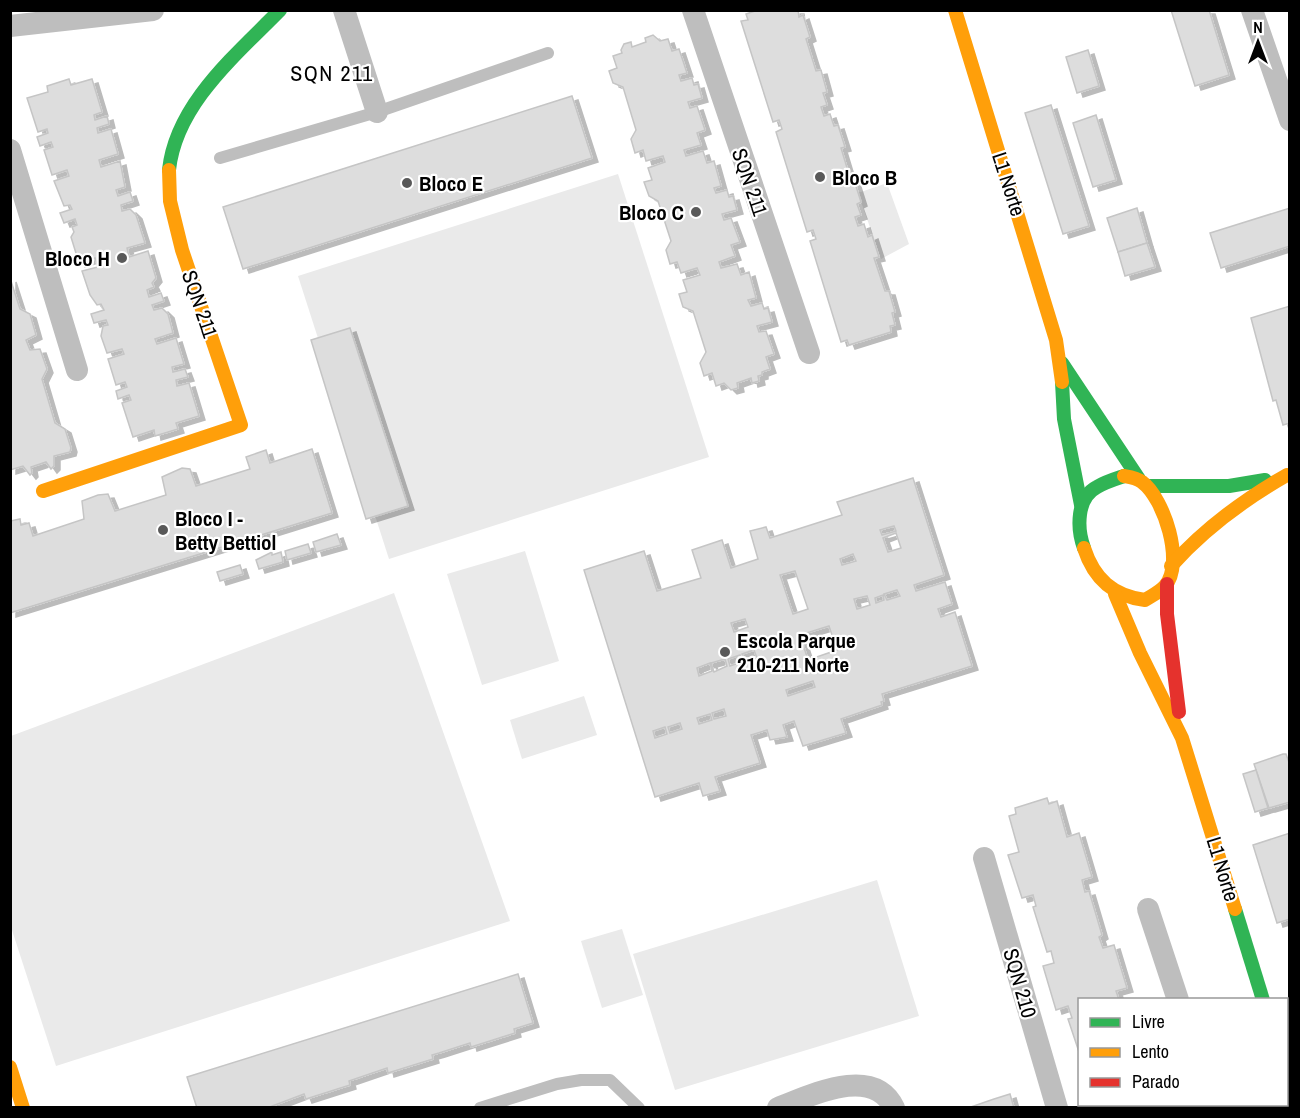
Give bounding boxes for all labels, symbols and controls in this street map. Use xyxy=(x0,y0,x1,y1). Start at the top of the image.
north arrow xyxy=(1228,12,1288,72)
text: N xyxy=(1253,16,1263,38)
district label: SQN 211 xyxy=(290,58,374,88)
street label: SQN 211 xyxy=(725,144,775,220)
street label: L1 Norte xyxy=(985,148,1033,220)
place label: Bloco B xyxy=(832,163,897,192)
place label: Bloco E xyxy=(419,169,483,198)
marker: Bloco B xyxy=(813,170,827,184)
marker: Bloco E xyxy=(400,176,414,190)
place label: Bloco C xyxy=(619,198,684,227)
marker: Bloco C xyxy=(689,205,703,219)
place label: Bloco H xyxy=(45,244,110,273)
marker: Bloco H xyxy=(115,251,129,265)
street label: SQN 211 xyxy=(175,266,225,342)
place label: Bloco I - Betty Bettiol xyxy=(175,504,276,557)
marker: Bloco I - Betty Bettiol xyxy=(156,523,170,537)
place label: Escola Parque 210-211 Norte xyxy=(737,626,856,679)
marker: Escola Parque 210-211 Norte xyxy=(718,645,732,659)
street label: L1 Norte xyxy=(1199,833,1247,905)
street label: SQN 210 xyxy=(996,945,1044,1021)
legend xyxy=(1078,998,1288,1106)
text: Livre xyxy=(1132,1009,1165,1034)
text: Lento xyxy=(1132,1039,1169,1064)
text: Parado xyxy=(1132,1069,1180,1094)

